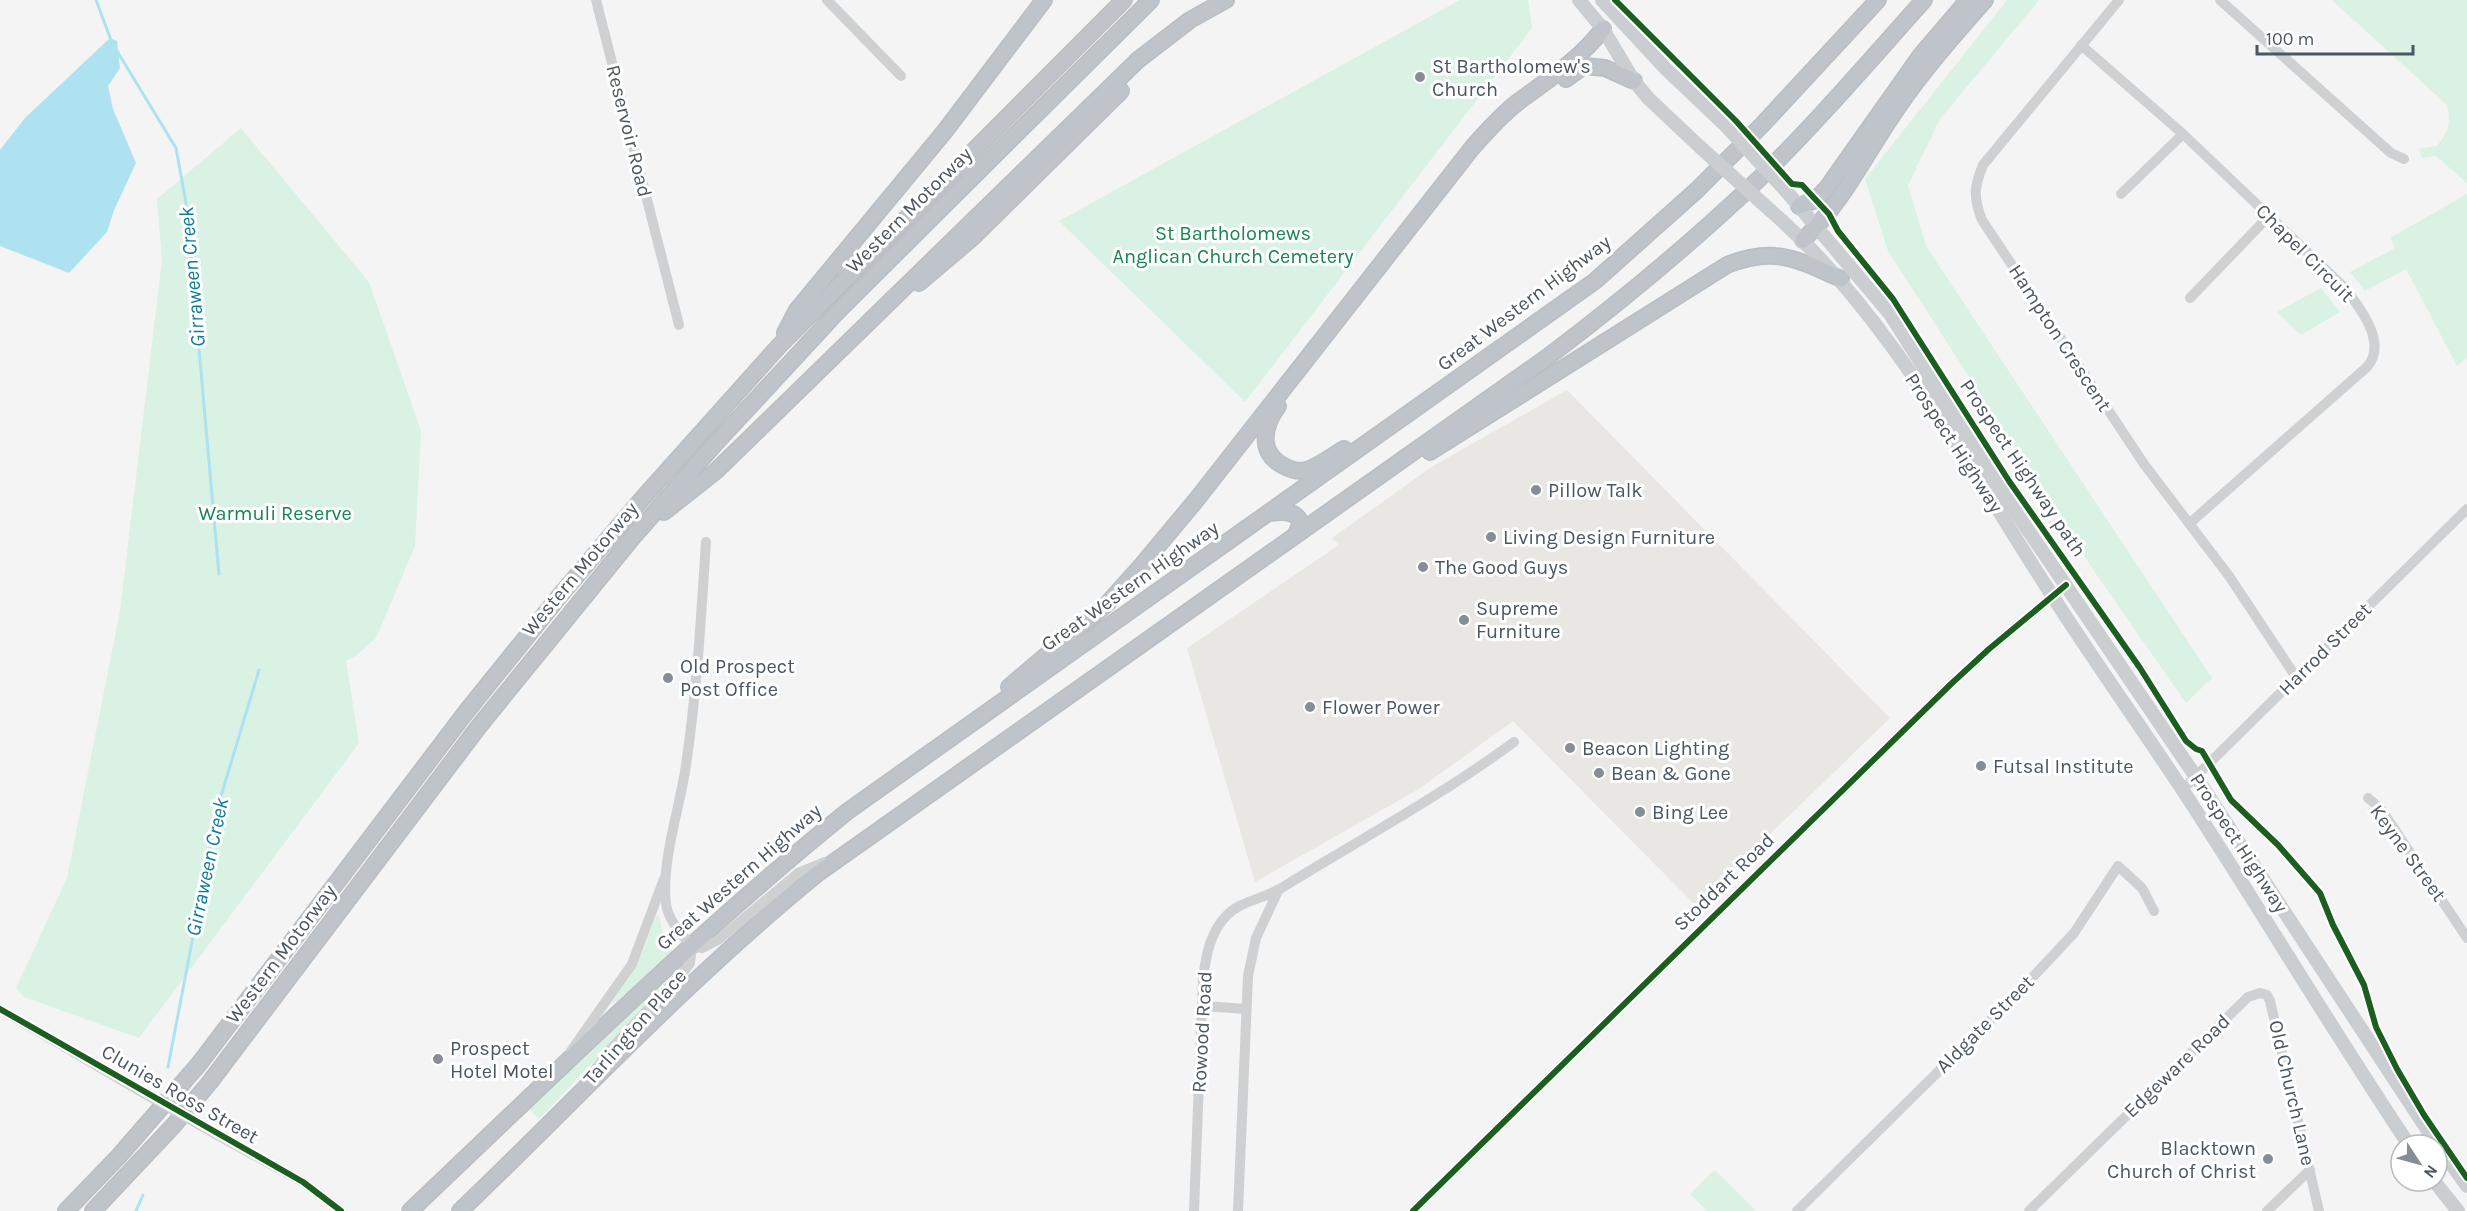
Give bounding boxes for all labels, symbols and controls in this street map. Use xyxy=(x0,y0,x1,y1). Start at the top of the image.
scale bar xyxy=(2257,18,2413,56)
text: 100 m xyxy=(2266,28,2314,50)
place label: St Bartholomew's Church xyxy=(1432,55,1591,101)
street label: Reservoir Road xyxy=(601,62,657,200)
marker: St Bartholomew's Church xyxy=(1413,70,1427,84)
street label: Western Motorway xyxy=(841,142,977,278)
street label: Chapel Circuit xyxy=(2251,199,2359,307)
water label: Girraween Creek xyxy=(174,206,210,348)
park label: St Bartholomews Anglican Church Cemetery xyxy=(1112,222,1354,268)
street label: Great Western Highway xyxy=(1433,230,1615,376)
street label: Hampton Crescent xyxy=(2004,260,2116,416)
street label: Prospect Highway xyxy=(1900,369,2008,517)
street label: Prospect Highway path xyxy=(1955,375,2091,561)
place label: Pillow Talk xyxy=(1548,479,1643,502)
marker: Pillow Talk xyxy=(1529,483,1543,497)
street label: Western Motorway xyxy=(517,497,643,641)
park label: Warmuli Reserve xyxy=(198,502,352,525)
street label: Great Western Highway xyxy=(1037,516,1223,656)
place label: Living Design Furniture xyxy=(1503,526,1715,549)
marker: Living Design Furniture xyxy=(1484,530,1498,544)
place label: The Good Guys xyxy=(1435,556,1568,579)
marker: The Good Guys xyxy=(1416,560,1430,574)
place label: Supreme Furniture xyxy=(1476,597,1561,643)
street label: Harrod Street xyxy=(2274,598,2376,700)
marker: Supreme Furniture xyxy=(1457,613,1471,627)
place label: Old Prospect Post Office xyxy=(680,655,795,701)
marker: Old Prospect Post Office xyxy=(661,671,675,685)
place label: Flower Power xyxy=(1322,696,1441,719)
marker: Flower Power xyxy=(1303,700,1317,714)
place label: Beacon Lighting xyxy=(1582,737,1729,760)
marker: Beacon Lighting xyxy=(1563,741,1577,755)
place label: Futsal Institute xyxy=(1993,755,2134,778)
marker: Futsal Institute xyxy=(1974,759,1988,773)
place label: Bean & Gone xyxy=(1611,762,1731,785)
marker: Bean & Gone xyxy=(1592,766,1606,780)
street label: Prospect Highway xyxy=(2185,769,2293,917)
water label: Girraween Creek xyxy=(181,795,233,938)
street label: Great Western Highway xyxy=(652,799,826,955)
street label: Keyne Street xyxy=(2365,800,2451,906)
place label: Bing Lee xyxy=(1652,801,1728,824)
marker: Bing Lee xyxy=(1633,805,1647,819)
street label: Stoddart Road xyxy=(1669,828,1779,936)
street label: Western Motorway xyxy=(221,880,341,1028)
street label: Tarlington Place xyxy=(579,965,691,1089)
street label: Rowood Road xyxy=(1187,970,1217,1094)
street label: Aldgate Street xyxy=(1931,970,2039,1078)
street label: Edgeware Road xyxy=(2119,1010,2235,1122)
street label: Old Church Lane xyxy=(2264,1018,2320,1168)
place label: Prospect Hotel Motel xyxy=(450,1037,554,1083)
street label: Clunies Ross Street xyxy=(97,1040,263,1149)
marker: Prospect Hotel Motel xyxy=(431,1052,445,1066)
north arrow xyxy=(2389,1133,2449,1193)
place label: Blacktown Church of Christ xyxy=(2107,1137,2256,1183)
marker: Blacktown Church of Christ xyxy=(2261,1152,2275,1166)
text: N xyxy=(2420,1161,2442,1182)

